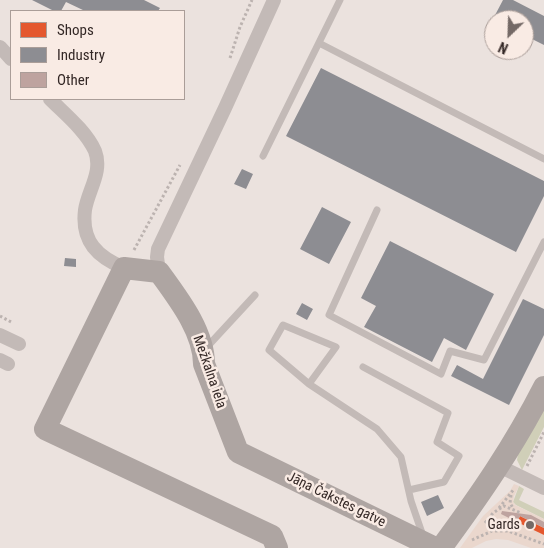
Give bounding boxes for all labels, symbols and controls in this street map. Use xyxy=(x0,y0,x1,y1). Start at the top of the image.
legend xyxy=(10,10,185,100)
north arrow xyxy=(484,10,534,60)
text: Shops xyxy=(57,21,94,39)
text: N xyxy=(496,39,510,57)
text: Industry xyxy=(57,46,105,64)
text: Other xyxy=(57,71,89,89)
street label: Mežkalna iela xyxy=(189,333,229,411)
street label: Jāņa Čakstes gatve xyxy=(284,469,388,531)
place label: Gards xyxy=(488,517,520,533)
marker: Gards xyxy=(524,519,536,531)

